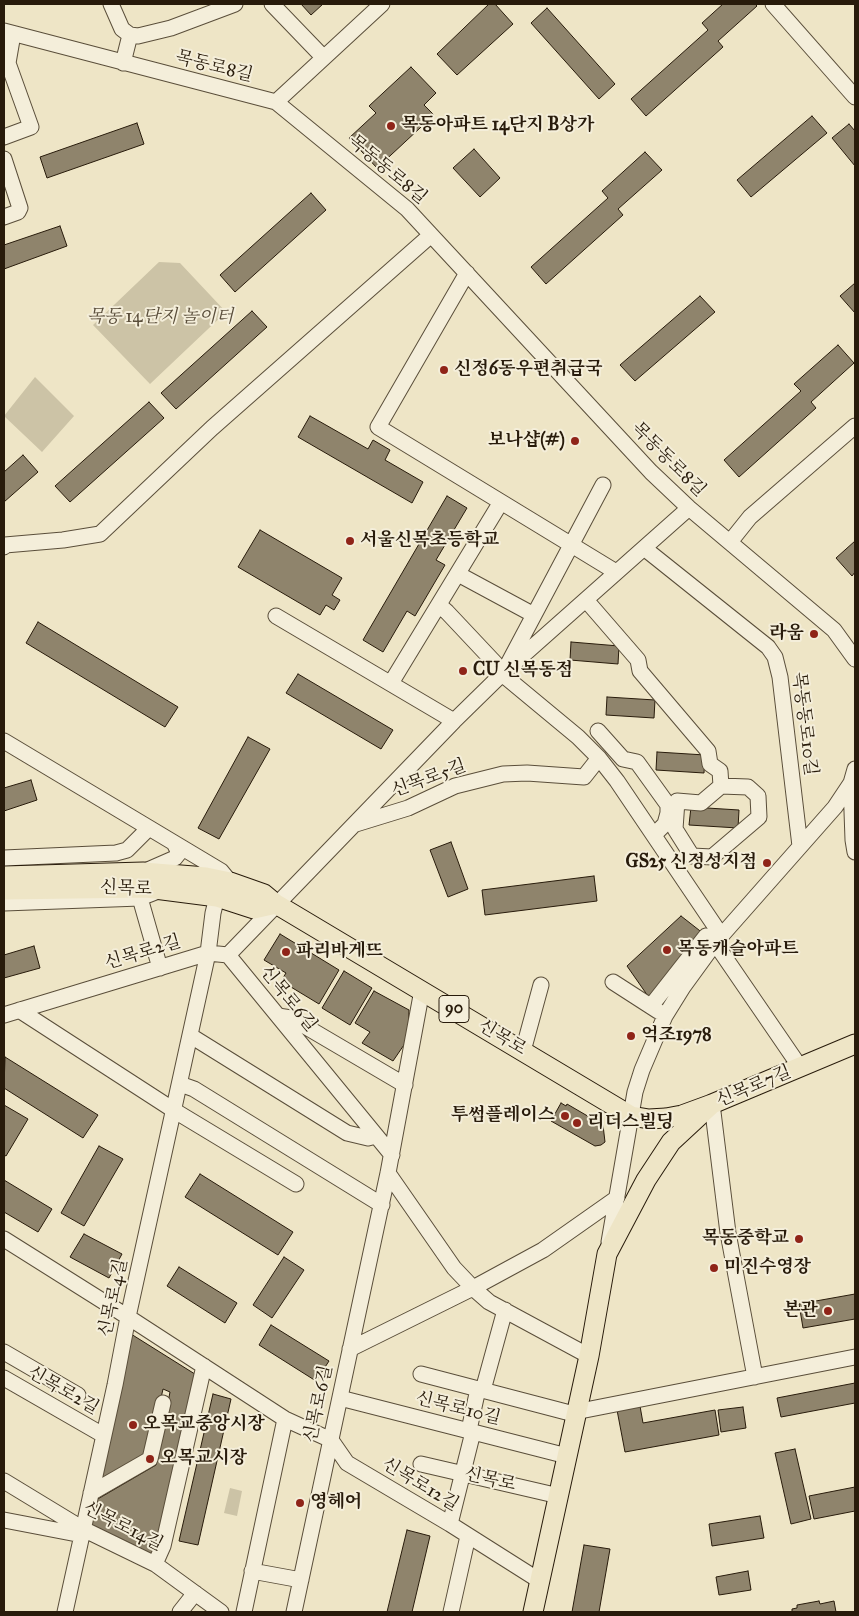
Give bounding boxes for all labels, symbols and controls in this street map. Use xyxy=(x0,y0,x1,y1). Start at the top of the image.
street label: 목동로8길 xyxy=(173,47,255,87)
place label: 목동아파트 14단지 B상가 xyxy=(401,115,594,137)
marker: 목동아파트 14단지 B상가 xyxy=(385,120,397,132)
street label: 목동동로8길 xyxy=(343,131,431,209)
park label: 목동 14단지 놀이터 xyxy=(87,307,233,329)
place label: 신정6동우편취급국 xyxy=(454,359,602,381)
marker: 신정6동우편취급국 xyxy=(438,364,450,376)
street label: 목동동로8길 xyxy=(626,418,710,502)
place label: 보나샵(#) xyxy=(488,430,565,452)
marker: 보나샵(#) xyxy=(569,435,581,447)
place label: 서울신목초등학교 xyxy=(360,530,499,552)
marker: 서울신목초등학교 xyxy=(344,535,356,547)
place label: 라움 xyxy=(769,623,804,645)
marker: 라움 xyxy=(808,628,820,640)
place label: CU 신목동점 xyxy=(473,660,573,682)
marker: CU 신목동점 xyxy=(457,665,469,677)
street label: 목동동로10길 xyxy=(787,671,821,777)
street label: 신목로5길 xyxy=(389,756,469,802)
place label: GS25 신정성지점 xyxy=(626,852,757,874)
marker: GS25 신정성지점 xyxy=(761,857,773,869)
street label: 신목로 xyxy=(100,877,152,901)
street label: 신목로2길 xyxy=(102,931,184,975)
place label: 목동캐슬아파트 xyxy=(677,939,799,961)
place label: 파리바게뜨 xyxy=(296,941,383,963)
marker: 목동캐슬아파트 xyxy=(661,944,673,956)
marker: 파리바게뜨 xyxy=(280,946,292,958)
street label: 신목로6길 xyxy=(255,962,321,1036)
road number: 90 xyxy=(439,996,469,1022)
street label: 신목로 xyxy=(474,1015,530,1061)
place label: 억조1978 xyxy=(641,1025,712,1047)
marker: 억조1978 xyxy=(625,1030,637,1042)
street label: 신목로7길 xyxy=(713,1062,795,1112)
place label: 투썸플레이스 xyxy=(451,1105,555,1127)
marker: 투썸플레이스 xyxy=(559,1110,571,1122)
place label: 리더스빌딩 xyxy=(587,1112,674,1134)
marker: 리더스빌딩 xyxy=(571,1117,583,1129)
place label: 목동중학교 xyxy=(702,1228,789,1250)
marker: 목동중학교 xyxy=(793,1233,805,1245)
street label: 신목로4길 xyxy=(95,1257,133,1339)
place label: 미진수영장 xyxy=(724,1257,811,1279)
marker: 미진수영장 xyxy=(708,1262,720,1274)
place label: 본관 xyxy=(783,1300,818,1322)
marker: 본관 xyxy=(822,1305,834,1317)
street label: 신목로2길 xyxy=(24,1362,102,1420)
street label: 신목로6길 xyxy=(300,1363,338,1445)
street label: 신목로10길 xyxy=(413,1388,503,1430)
place label: 오목교중앙시장 xyxy=(143,1414,265,1436)
marker: 오목교중앙시장 xyxy=(127,1419,139,1431)
place label: 오목교시장 xyxy=(160,1448,247,1470)
marker: 오목교시장 xyxy=(144,1453,156,1465)
street label: 신목로12길 xyxy=(378,1454,462,1516)
street label: 신목로 xyxy=(462,1464,518,1496)
place label: 영헤어 xyxy=(310,1492,362,1514)
marker: 영헤어 xyxy=(294,1497,306,1509)
street label: 신목로14길 xyxy=(79,1498,167,1556)

